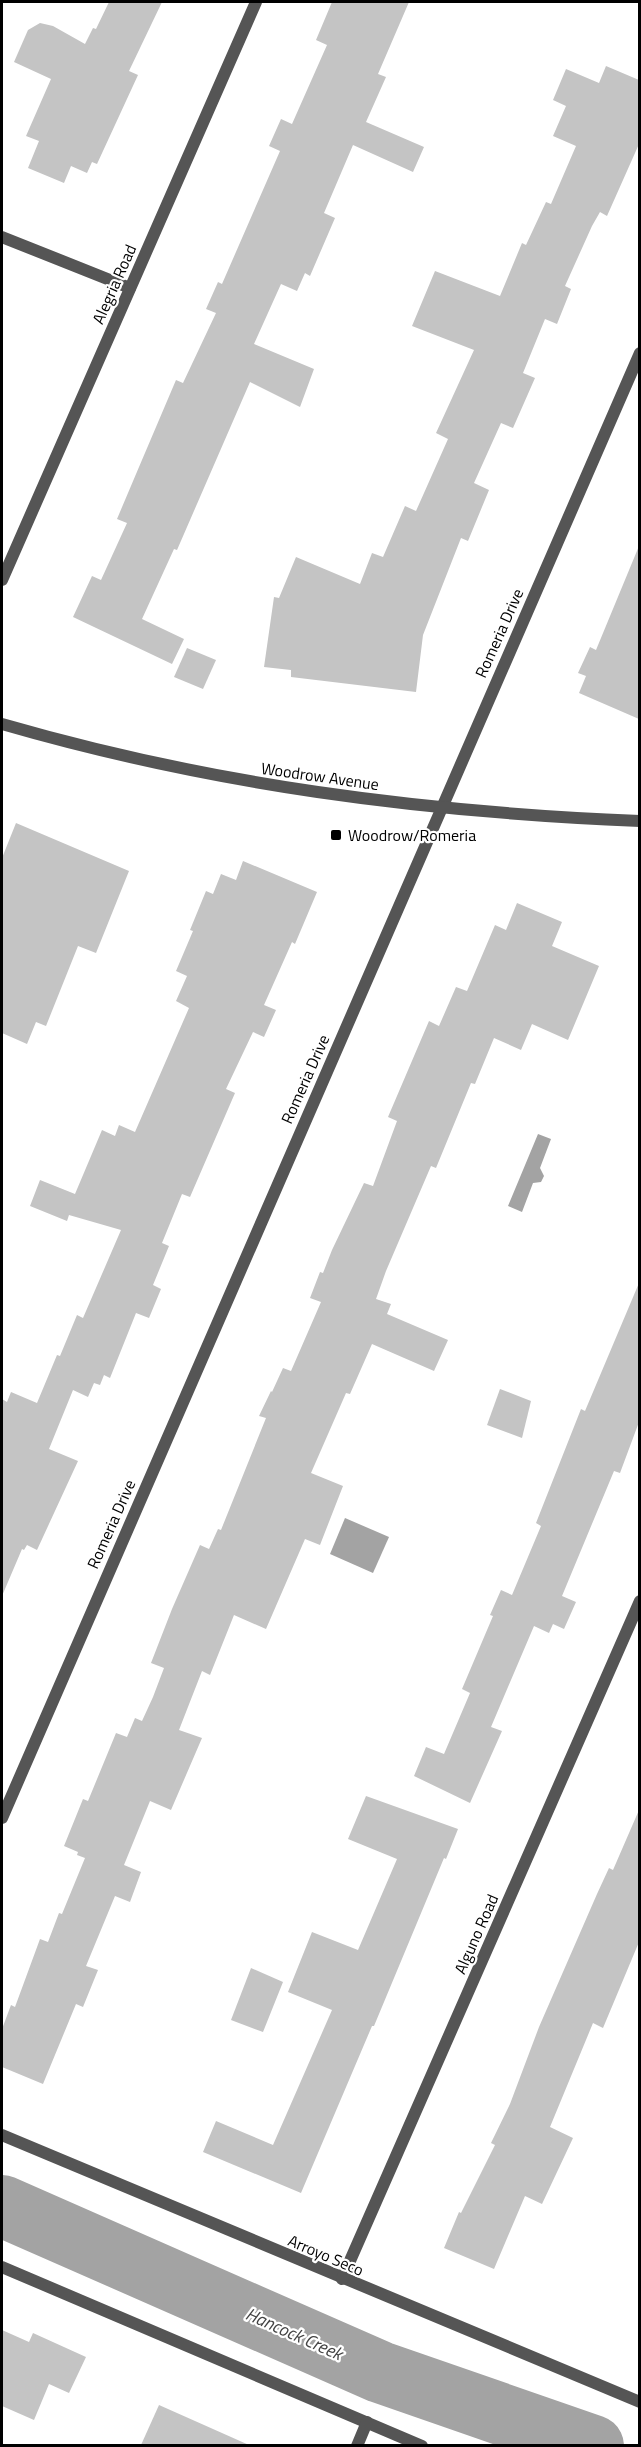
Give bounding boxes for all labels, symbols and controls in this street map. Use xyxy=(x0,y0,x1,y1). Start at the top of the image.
street label: Alegria Road xyxy=(86,240,142,328)
street label: Romeria Drive xyxy=(469,585,529,681)
street label: Woodrow Avenue xyxy=(260,756,380,796)
place label: Woodrow/Romeria xyxy=(348,823,476,847)
marker: Woodrow/Romeria xyxy=(329,828,343,842)
street label: Romeria Drive xyxy=(275,1031,335,1127)
street label: Romeria Drive xyxy=(81,1476,141,1572)
street label: Alguno Road xyxy=(448,1890,504,1978)
street label: Arroyo Seco xyxy=(284,2228,368,2282)
water label: Hancock Creek xyxy=(241,2300,349,2368)

